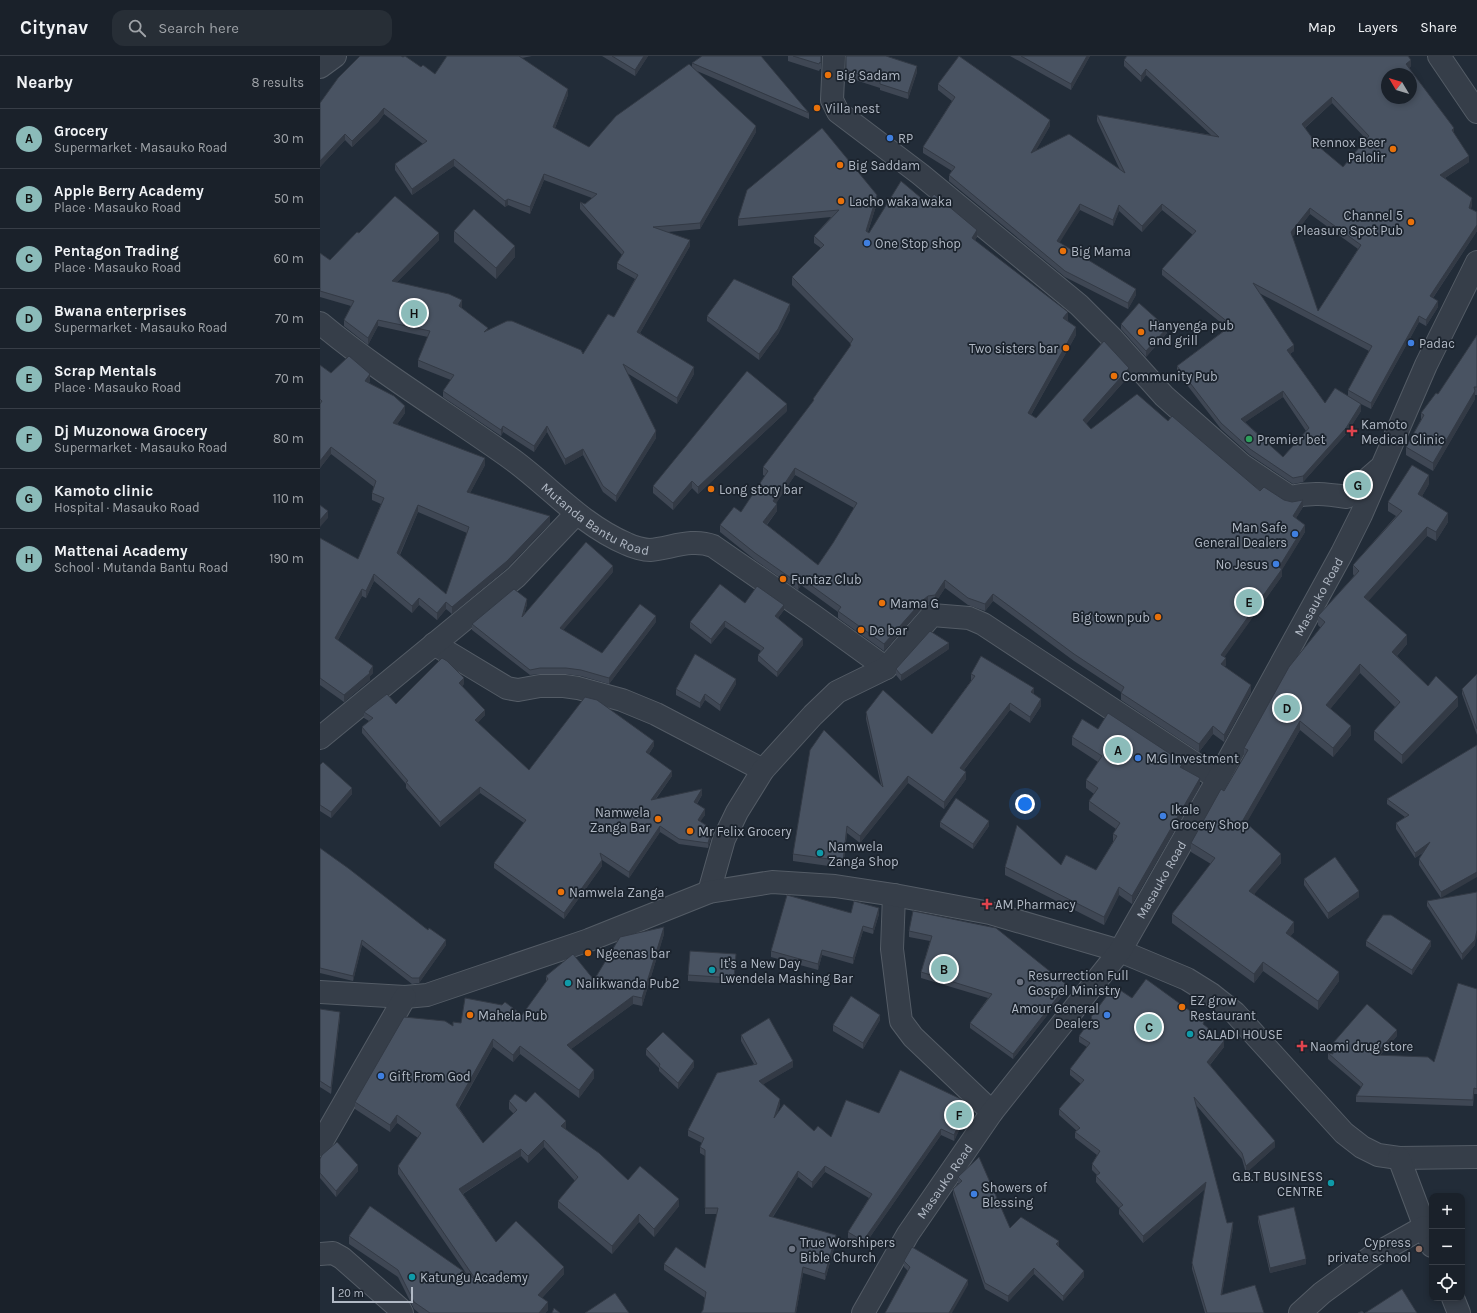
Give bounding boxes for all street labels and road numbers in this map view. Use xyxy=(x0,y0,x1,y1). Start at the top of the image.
street label: Mutanda Bantu Road xyxy=(538,480,650,558)
street label: Masauko Road xyxy=(1291,555,1346,639)
street label: Masauko Road xyxy=(1133,838,1189,922)
street label: Masauko Road xyxy=(914,1141,976,1222)

